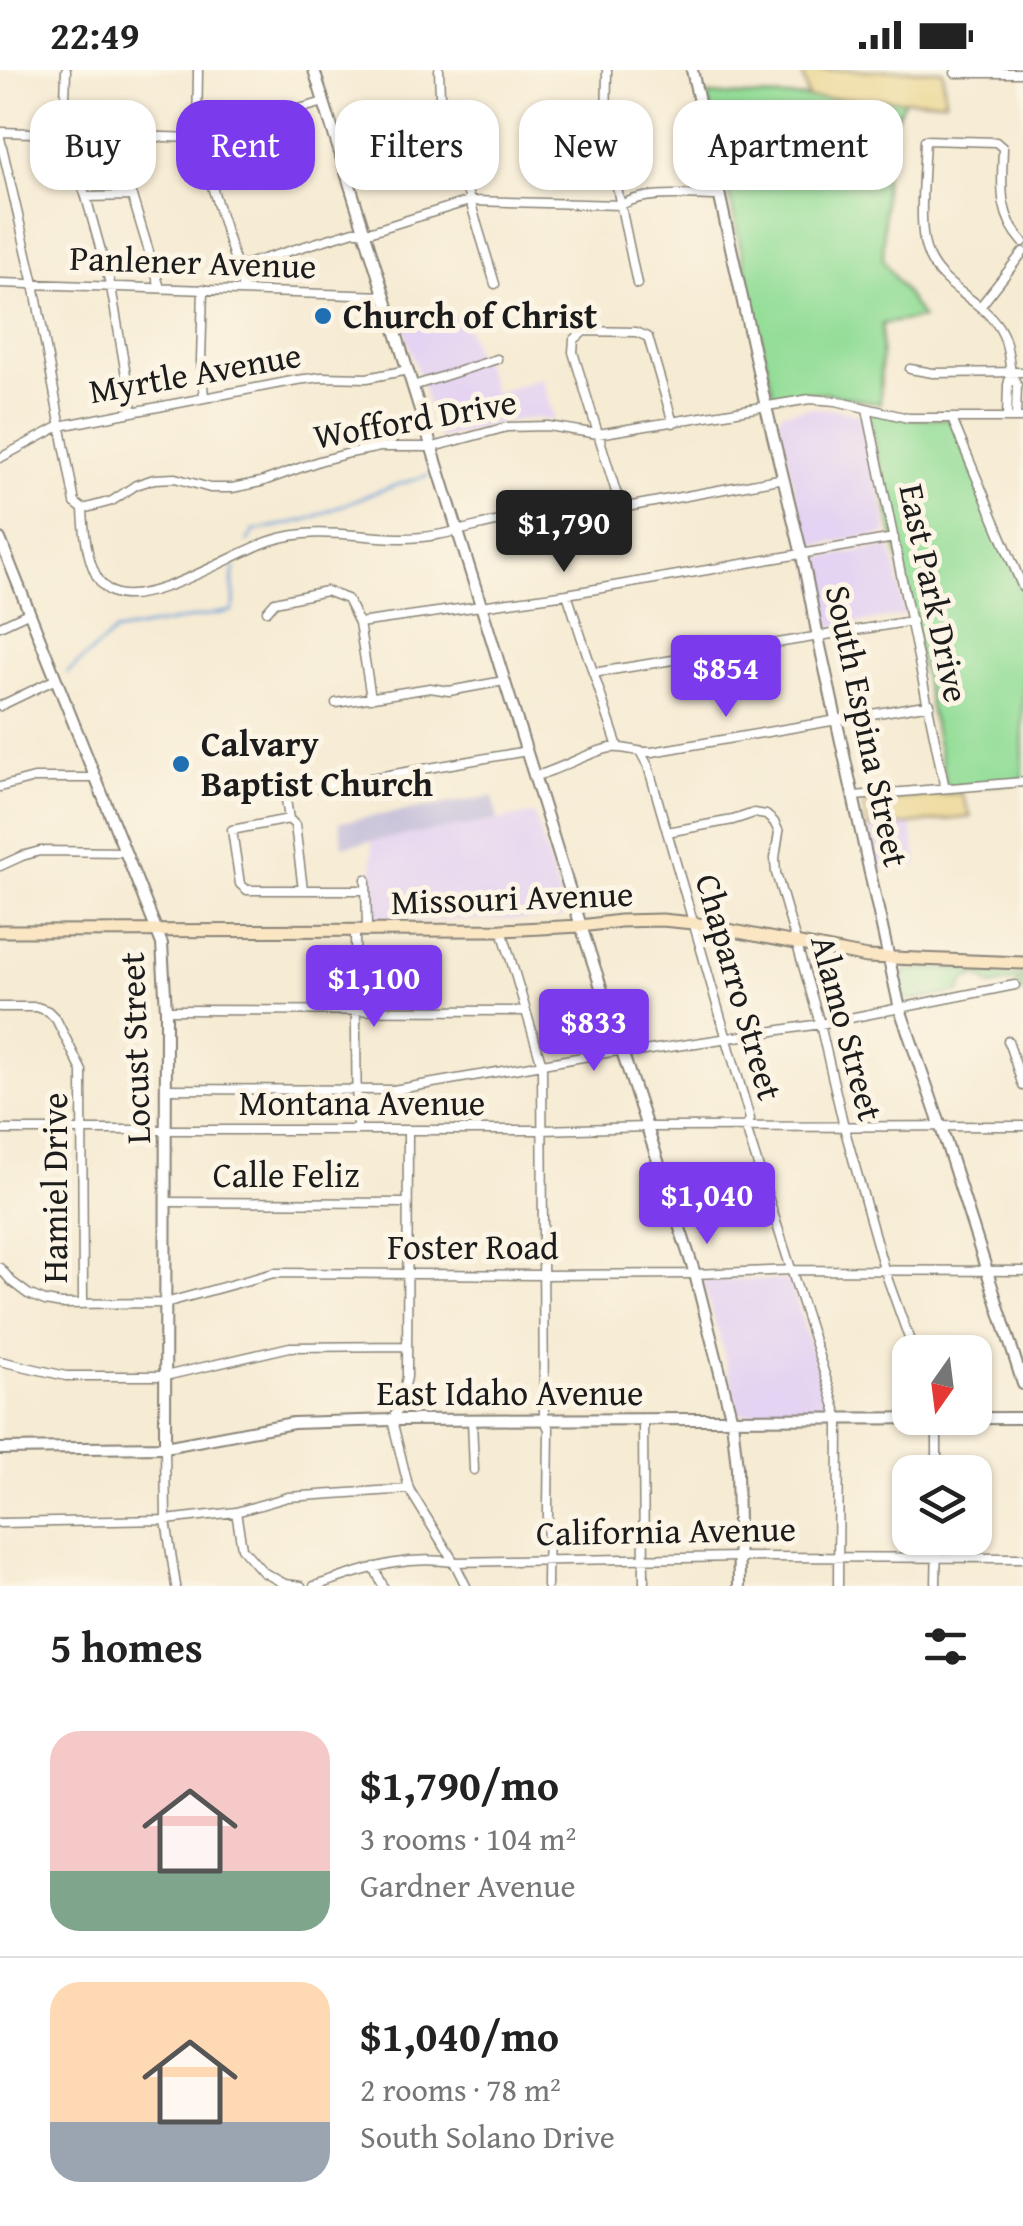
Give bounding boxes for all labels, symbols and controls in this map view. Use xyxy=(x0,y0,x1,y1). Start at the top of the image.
text: 22:49 xyxy=(50,7,140,63)
chip: Buy xyxy=(30,100,156,190)
chip: Rent xyxy=(176,100,315,190)
chip: Filters xyxy=(335,100,499,190)
chip: New xyxy=(519,100,653,190)
chip: Apartment xyxy=(673,100,903,190)
street label: Panlener Avenue xyxy=(69,232,317,291)
place label: Church of Christ xyxy=(343,290,597,341)
marker: Church of Christ xyxy=(312,305,334,327)
street label: Myrtle Avenue xyxy=(85,329,305,416)
street label: Wofford Drive xyxy=(309,376,521,461)
street label: East Park Drive xyxy=(886,479,983,707)
pin: $1,790 xyxy=(483,490,645,575)
text: $1,790 xyxy=(518,499,610,546)
street label: South Espina Street xyxy=(813,581,922,871)
pin: $854 xyxy=(667,635,785,720)
text: $854 xyxy=(693,644,759,691)
place label: Calvary Baptist Church xyxy=(201,718,433,809)
marker: Calvary Baptist Church xyxy=(170,753,192,775)
street label: Missouri Avenue xyxy=(390,868,634,927)
street label: Chaparro Street xyxy=(683,868,796,1106)
street label: Alamo Street xyxy=(798,929,897,1126)
pin: $1,100 xyxy=(293,945,455,1030)
street label: Locust Street xyxy=(106,951,163,1145)
text: $1,100 xyxy=(328,954,420,1001)
pin: $833 xyxy=(535,989,653,1074)
text: $833 xyxy=(561,998,627,1045)
street label: Montana Avenue xyxy=(239,1077,485,1128)
street label: Hamiel Drive xyxy=(29,1093,80,1283)
street label: Calle Feliz xyxy=(213,1149,359,1200)
pin: $1,040 xyxy=(626,1162,788,1247)
text: $1,040 xyxy=(661,1171,753,1218)
street label: Foster Road xyxy=(387,1221,559,1272)
north arrow xyxy=(892,1335,992,1435)
map controls xyxy=(892,1335,992,1555)
street label: East Idaho Avenue xyxy=(377,1367,643,1418)
button: layers xyxy=(892,1455,992,1555)
street label: California Avenue xyxy=(536,1503,796,1558)
text: 5 homes xyxy=(50,1616,203,1677)
icon: filters xyxy=(918,1619,973,1674)
text: $1,790/mo xyxy=(360,1754,559,1815)
icon: home xyxy=(130,1771,250,1891)
text: 3 rooms · 104 m² xyxy=(360,1815,576,1862)
text: Gardner Avenue xyxy=(360,1862,575,1909)
text: $1,040/mo xyxy=(360,2005,559,2066)
icon: home xyxy=(130,2022,250,2142)
text: 2 rooms · 78 m² xyxy=(360,2066,561,2113)
text: South Solano Drive xyxy=(360,2113,615,2160)

